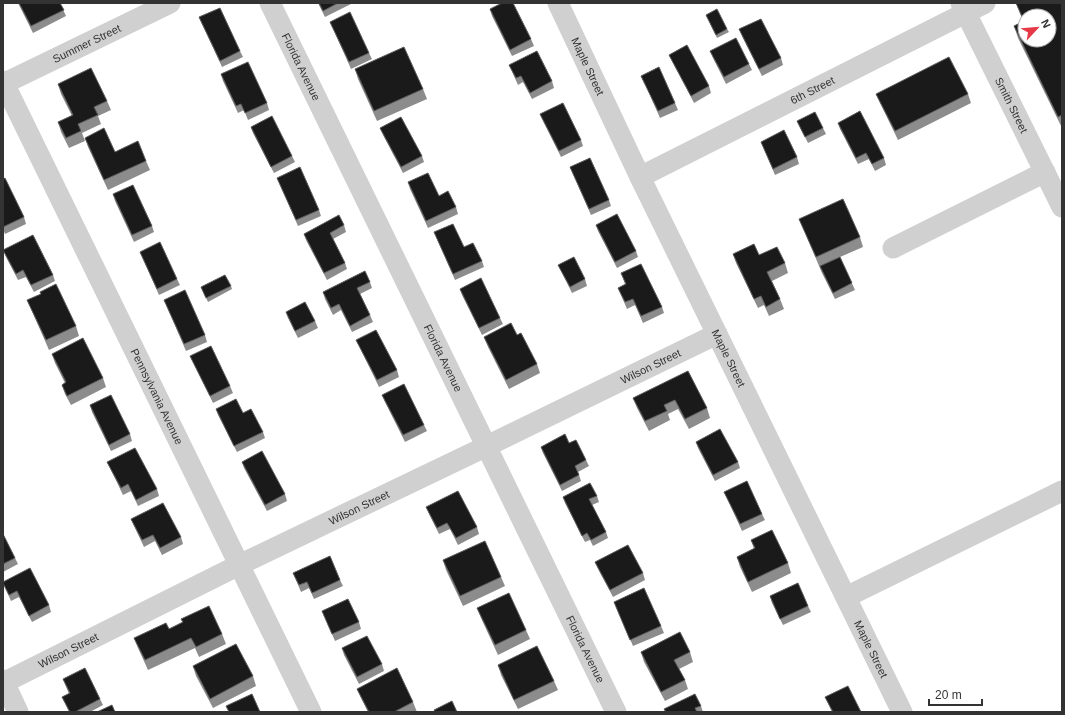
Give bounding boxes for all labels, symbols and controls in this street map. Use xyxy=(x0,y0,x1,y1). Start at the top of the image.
north arrow xyxy=(1017,8,1057,48)
text: N xyxy=(1039,17,1053,30)
street label: Summer Street xyxy=(51,22,123,65)
street label: Florida Avenue xyxy=(280,31,323,102)
street label: Maple Street xyxy=(569,36,607,97)
street label: 6th Street xyxy=(788,74,836,106)
street label: Smith Street xyxy=(993,75,1030,135)
street label: Florida Avenue xyxy=(422,322,465,394)
street label: Maple Street xyxy=(710,327,748,389)
street label: Pennsylvania Avenue xyxy=(129,347,185,446)
street label: Wilson Street xyxy=(619,347,683,386)
street label: Wilson Street xyxy=(327,488,391,527)
street label: Florida Avenue xyxy=(564,614,607,685)
street label: Maple Street xyxy=(852,618,890,680)
street label: Wilson Street xyxy=(36,630,100,670)
scale bar xyxy=(929,681,982,707)
text: 20 m xyxy=(935,688,962,702)

